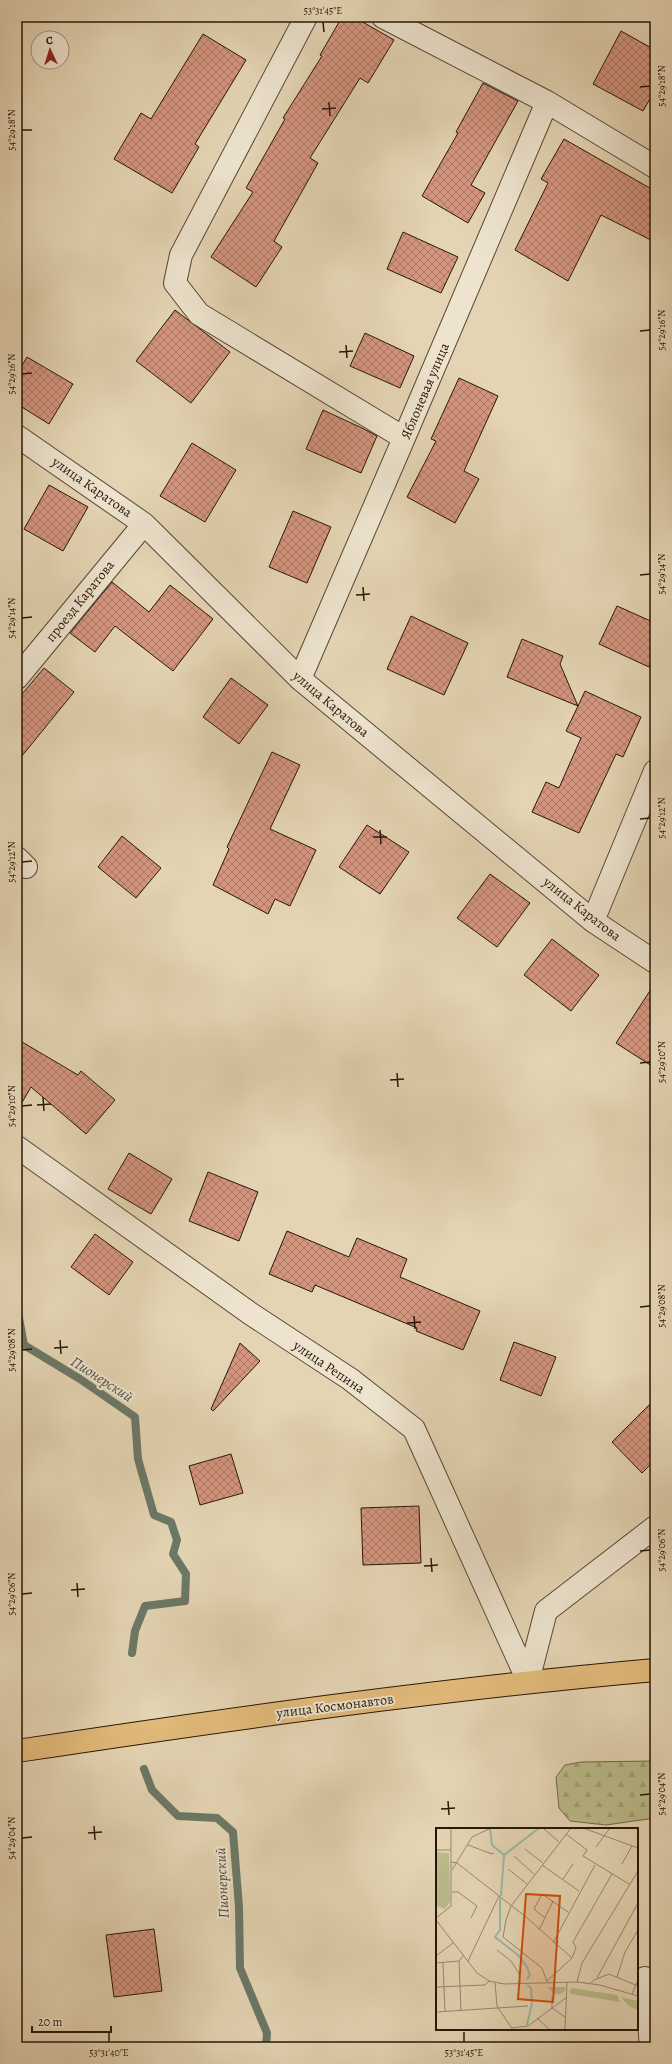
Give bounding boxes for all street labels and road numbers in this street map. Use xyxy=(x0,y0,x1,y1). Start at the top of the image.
street label: Яблоневая улица xyxy=(396,339,454,442)
street label: улица Каратова xyxy=(47,452,136,522)
street label: проезд Каратова xyxy=(41,556,119,646)
street label: улица Каратова xyxy=(288,666,374,742)
street label: улица Каратова xyxy=(538,872,625,946)
street label: улица Репина xyxy=(289,1335,369,1398)
street label: улица Космонавтов xyxy=(274,1689,395,1723)

